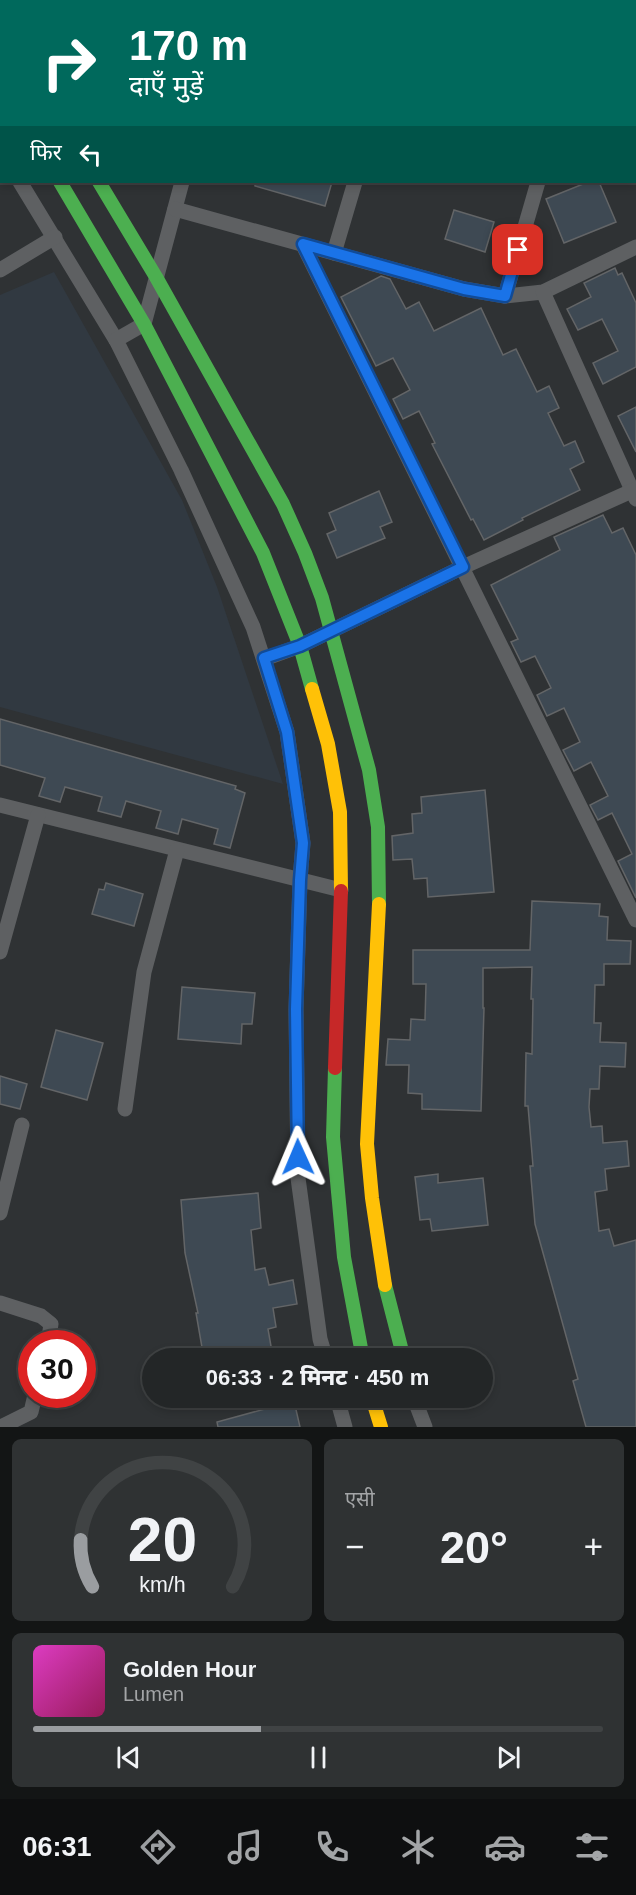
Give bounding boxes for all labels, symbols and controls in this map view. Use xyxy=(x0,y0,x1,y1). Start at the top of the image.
text: 170 m xyxy=(129,22,248,69)
icon: right xyxy=(30,24,108,102)
text: दाएँ मुड़ें xyxy=(129,71,203,101)
icon: left xyxy=(74,138,107,171)
text: फिर xyxy=(30,140,62,165)
pin xyxy=(492,224,543,275)
icon: arrive xyxy=(501,233,534,266)
position arrow xyxy=(266,1125,330,1189)
speed limit sign: 30 xyxy=(18,1330,96,1408)
text: 06:33 · 2 मिनट · 450 m xyxy=(206,1365,429,1390)
text: एसी xyxy=(345,1488,375,1510)
text: 20 xyxy=(127,1505,197,1574)
text: 20° xyxy=(440,1522,508,1573)
text: − xyxy=(345,1528,364,1565)
text: + xyxy=(584,1528,603,1565)
text: km/h xyxy=(139,1573,185,1597)
text: Golden Hour xyxy=(123,1657,256,1682)
text: Lumen xyxy=(123,1683,184,1705)
icon: previous xyxy=(112,1741,145,1774)
icon: pause xyxy=(302,1741,335,1774)
icon: next xyxy=(492,1741,525,1774)
icon: directions xyxy=(137,1826,179,1868)
icon: music xyxy=(224,1826,266,1868)
icon: phone xyxy=(311,1826,353,1868)
icon: climate xyxy=(397,1826,439,1868)
icon: car xyxy=(484,1826,526,1868)
icon: filters xyxy=(571,1826,613,1868)
text: 06:31 xyxy=(22,1832,92,1862)

